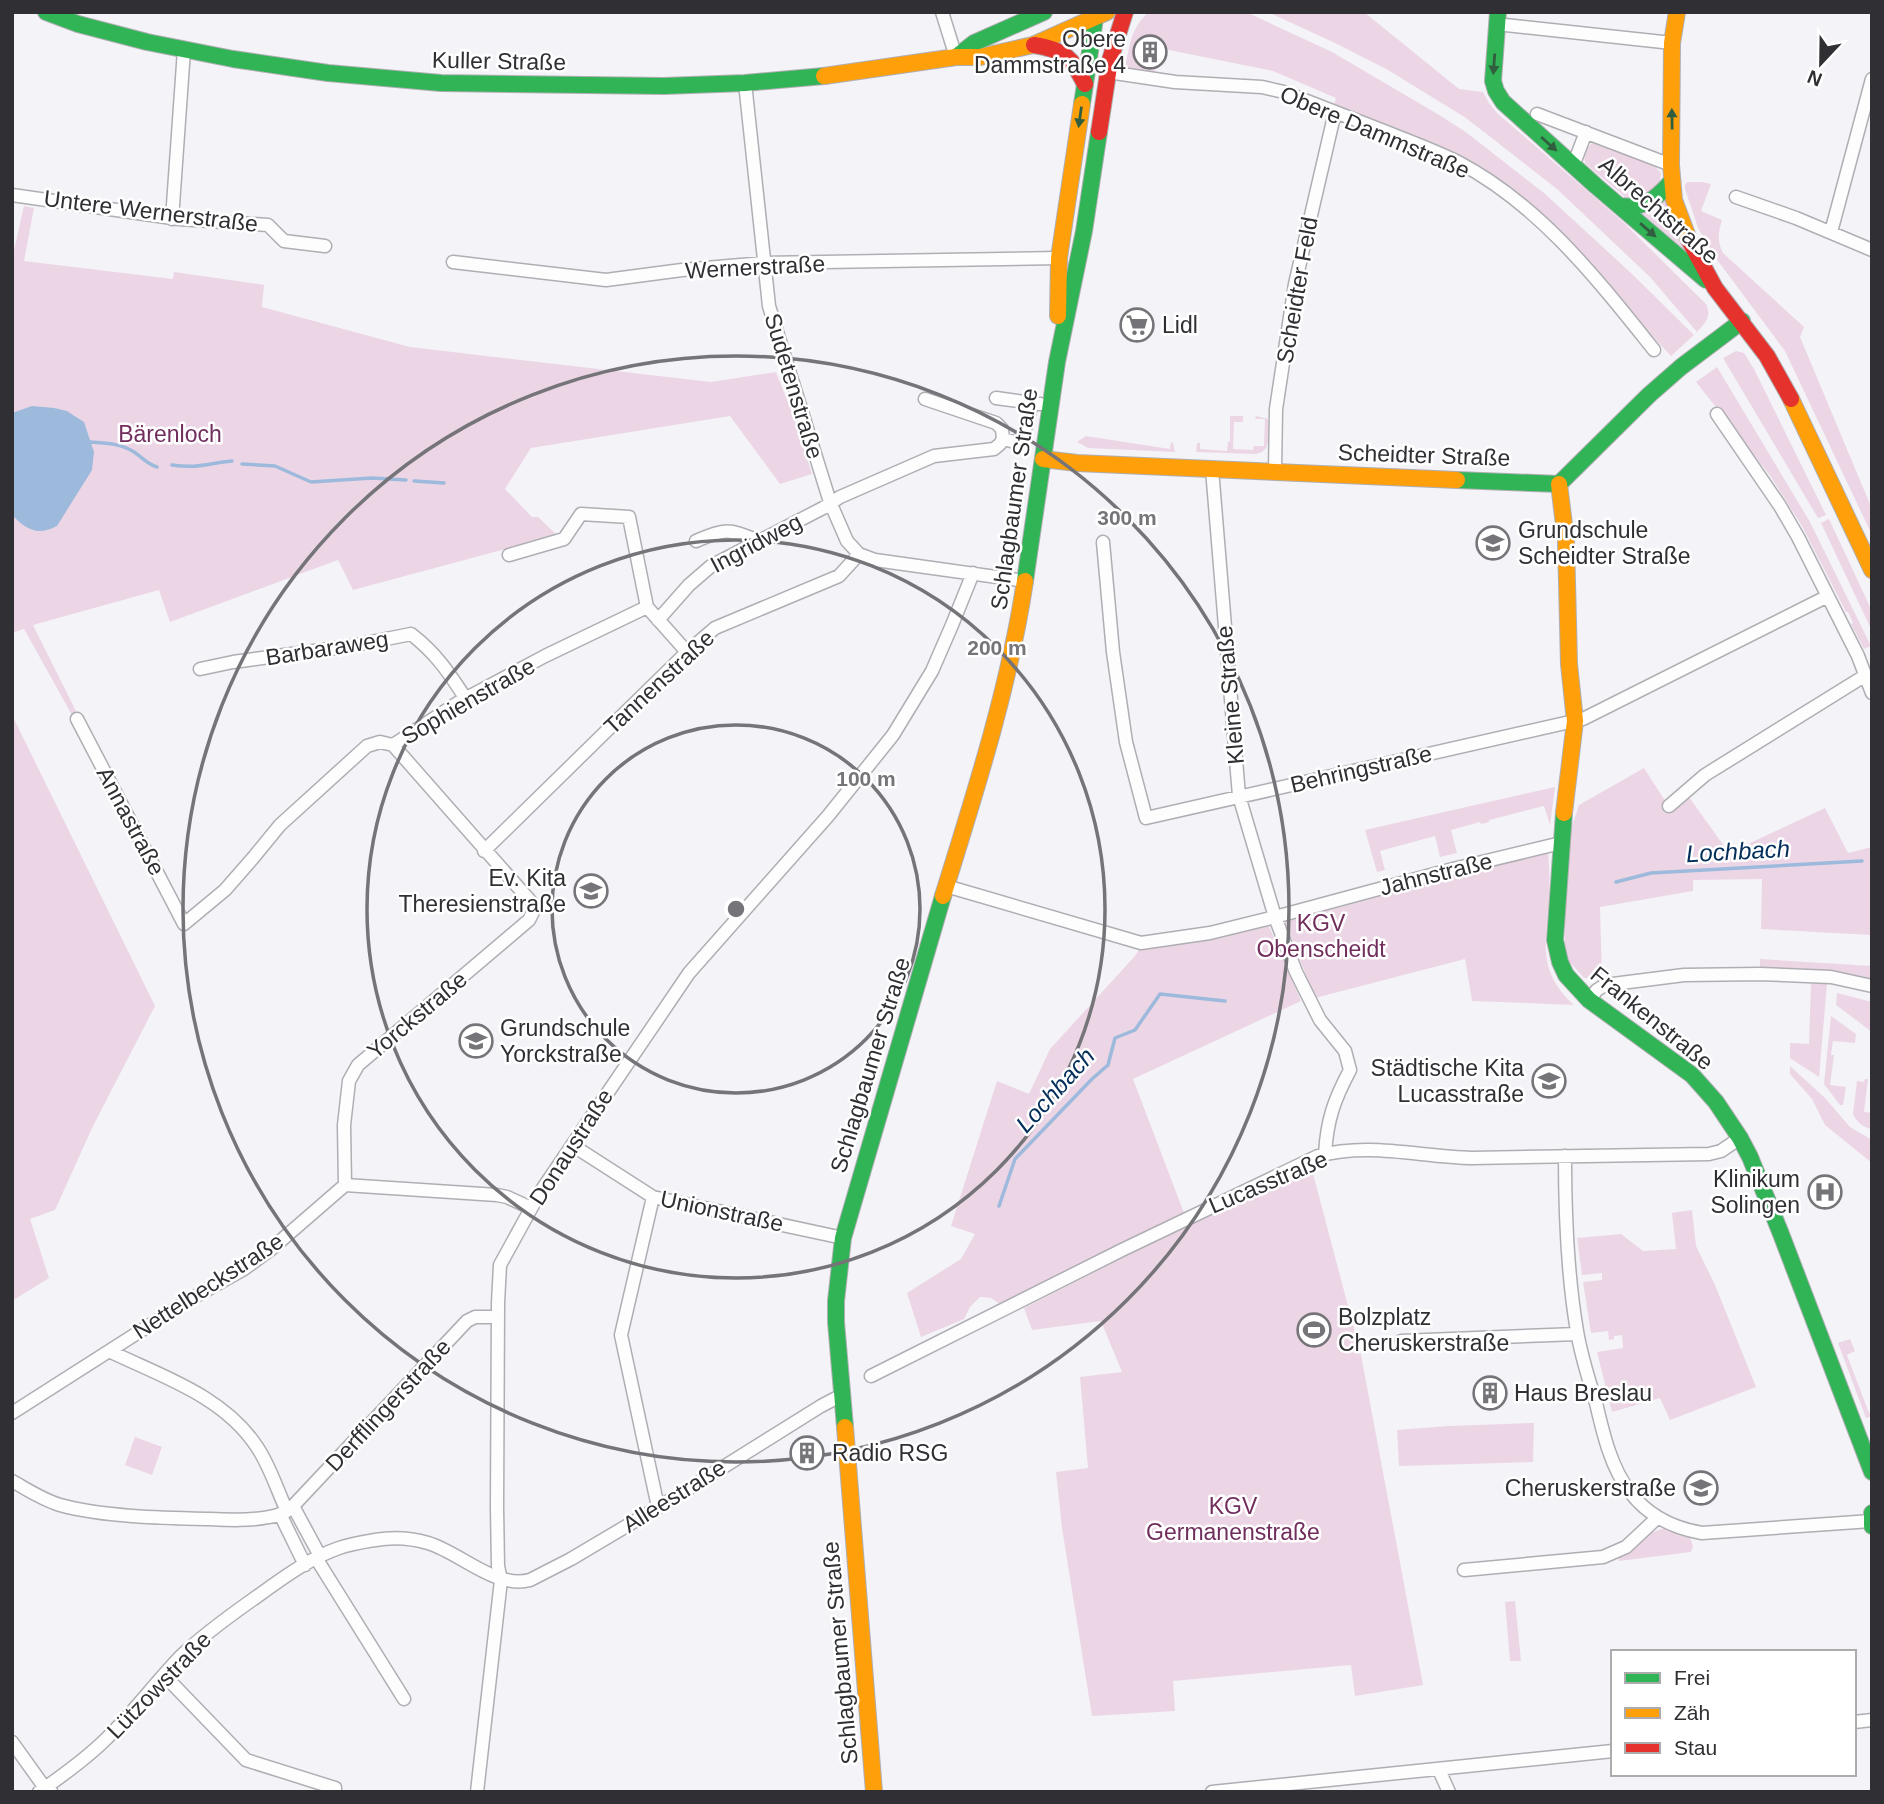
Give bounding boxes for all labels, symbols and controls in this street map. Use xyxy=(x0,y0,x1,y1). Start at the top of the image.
place label: Obere Dammstraße 4 xyxy=(974,26,1126,78)
north arrow xyxy=(1786,28,1856,98)
building icon: Obere Dammstraße 4 xyxy=(1131,33,1169,71)
street label: Kuller Straße xyxy=(432,47,566,75)
one-way arrow xyxy=(1488,53,1499,75)
text: N xyxy=(1805,66,1825,91)
street label: Obere Dammstraße xyxy=(1276,80,1474,184)
one-way arrow xyxy=(1074,106,1085,128)
one-way arrow xyxy=(1666,108,1678,130)
one-way arrow xyxy=(1540,136,1557,152)
street label: Albrechtstraße xyxy=(1594,151,1724,269)
street label: Untere Wernerstraße xyxy=(42,185,260,237)
street label: Scheidter Feld xyxy=(1271,215,1323,365)
one-way arrow xyxy=(1639,222,1657,238)
street label: Wernerstraße xyxy=(684,250,826,284)
supermarket icon: Lidl xyxy=(1118,306,1156,344)
street label: Sudetenstraße xyxy=(760,310,828,462)
place label: Lidl xyxy=(1162,312,1198,338)
street label: Schlagbaumer Straße xyxy=(986,386,1042,612)
park label: Bärenloch xyxy=(118,421,222,447)
street label: Scheidter Straße xyxy=(1337,439,1511,471)
text: 300 m xyxy=(1097,506,1157,529)
street label: Ingridweg xyxy=(706,508,806,578)
place label: Grundschule Scheidter Straße xyxy=(1518,517,1691,569)
school or university icon: Grundschule Scheidter Straße xyxy=(1474,524,1512,562)
street label: Kleine Straße xyxy=(1211,624,1249,766)
street label: Barbaraweg xyxy=(264,625,390,671)
street label: Tannenstraße xyxy=(599,625,719,739)
text: 200 m xyxy=(967,636,1027,659)
street label: Sophienstraße xyxy=(397,652,539,750)
street label: Behringstraße xyxy=(1288,740,1434,798)
street label: Annastraße xyxy=(92,762,170,880)
text: 100 m xyxy=(836,767,896,790)
water label: Lochbach xyxy=(1685,835,1791,867)
street label: Jahnstraße xyxy=(1377,847,1495,901)
place label: Ev. Kita Theresienstraße xyxy=(399,865,566,917)
school or university icon: Ev. Kita Theresienstraße xyxy=(572,872,610,910)
centre of rings xyxy=(724,897,748,921)
park label: KGV Obenscheidt xyxy=(1256,910,1386,962)
street label: Schlagbaumer Straße xyxy=(825,954,915,1176)
street label: Frankenstraße xyxy=(1586,961,1718,1075)
street label: Yorckstraße xyxy=(362,966,472,1064)
place label: Grundschule Yorckstraße xyxy=(500,1015,630,1067)
school or university icon: Grundschule Yorckstraße xyxy=(457,1022,495,1060)
water label: Lochbach xyxy=(1010,1042,1100,1138)
place label: Städtische Kita Lucasstraße xyxy=(1371,1055,1524,1107)
school or university icon: Städtische Kita Lucasstraße xyxy=(1530,1062,1568,1100)
street label: Donaustraße xyxy=(524,1084,618,1210)
street label: Lucasstraße xyxy=(1205,1145,1331,1219)
place label: Klinikum Solingen xyxy=(1710,1166,1800,1218)
hospital icon: Klinikum Solingen xyxy=(1806,1173,1844,1211)
street label: Unionstraße xyxy=(658,1185,786,1237)
street label: Nettelbeckstraße xyxy=(128,1228,288,1344)
place label: Bolzplatz Cheruskerstraße xyxy=(1338,1304,1509,1356)
sports icon: Bolzplatz Cheruskerstraße xyxy=(1295,1311,1333,1349)
street label: Derfflingerstraße xyxy=(320,1334,456,1476)
building icon: Haus Breslau xyxy=(1471,1374,1509,1412)
place label: Haus Breslau xyxy=(1514,1380,1652,1406)
building icon: Radio RSG xyxy=(788,1434,826,1472)
place label: Radio RSG xyxy=(832,1440,948,1466)
street label: Alleestraße xyxy=(618,1454,730,1538)
school or university icon: Cheruskerstraße xyxy=(1682,1469,1720,1507)
place label: Cheruskerstraße xyxy=(1505,1475,1676,1501)
park label: KGV Germanenstraße xyxy=(1146,1493,1320,1545)
street label: Schlagbaumer Straße xyxy=(817,1540,863,1766)
street label: Lützowstraße xyxy=(102,1626,216,1744)
legend xyxy=(1611,1650,1856,1776)
text: Frei xyxy=(1674,1666,1710,1689)
text: Zäh xyxy=(1674,1701,1710,1724)
text: Stau xyxy=(1674,1736,1717,1759)

